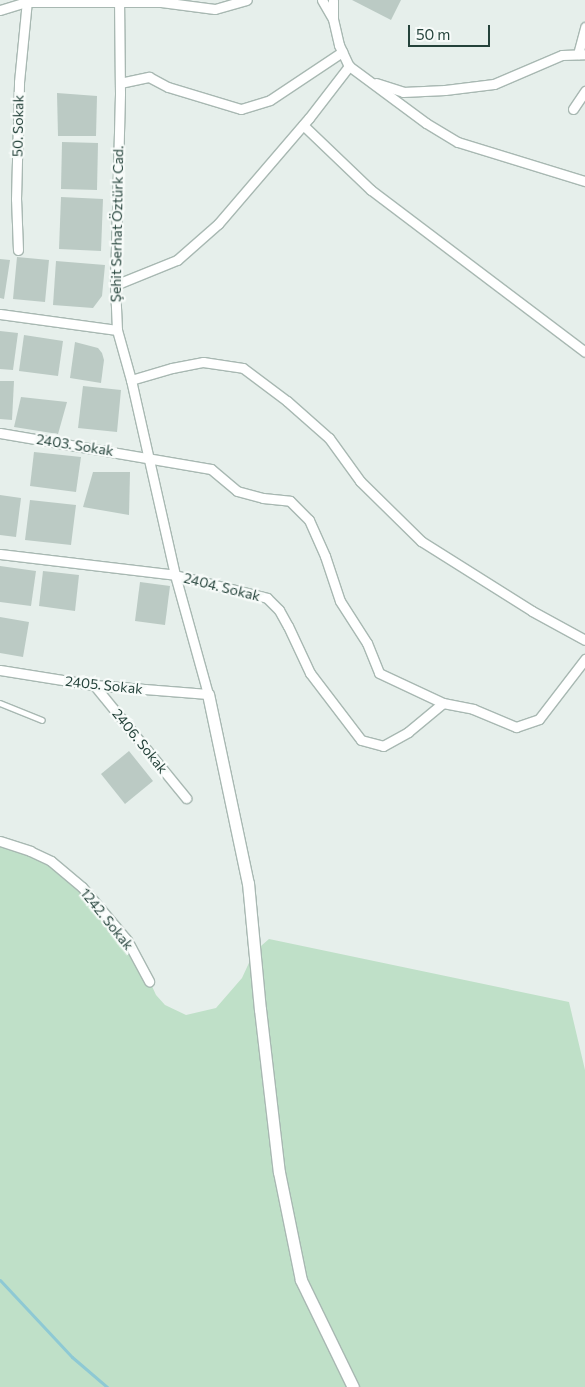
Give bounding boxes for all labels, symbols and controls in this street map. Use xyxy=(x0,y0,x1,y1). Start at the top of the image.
scale bar xyxy=(410,15,492,47)
text: 50 m xyxy=(416,25,450,43)
street label: 50. Sokak xyxy=(9,95,27,157)
street label: Şehit Serhat Öztürk Cad. xyxy=(107,146,127,302)
street label: 2403. Sokak xyxy=(35,431,115,459)
street label: 2404. Sokak xyxy=(182,569,262,605)
street label: 2405. Sokak xyxy=(64,673,144,697)
street label: 2406. Sokak xyxy=(109,705,171,777)
street label: 1242. Sokak xyxy=(77,885,137,953)

